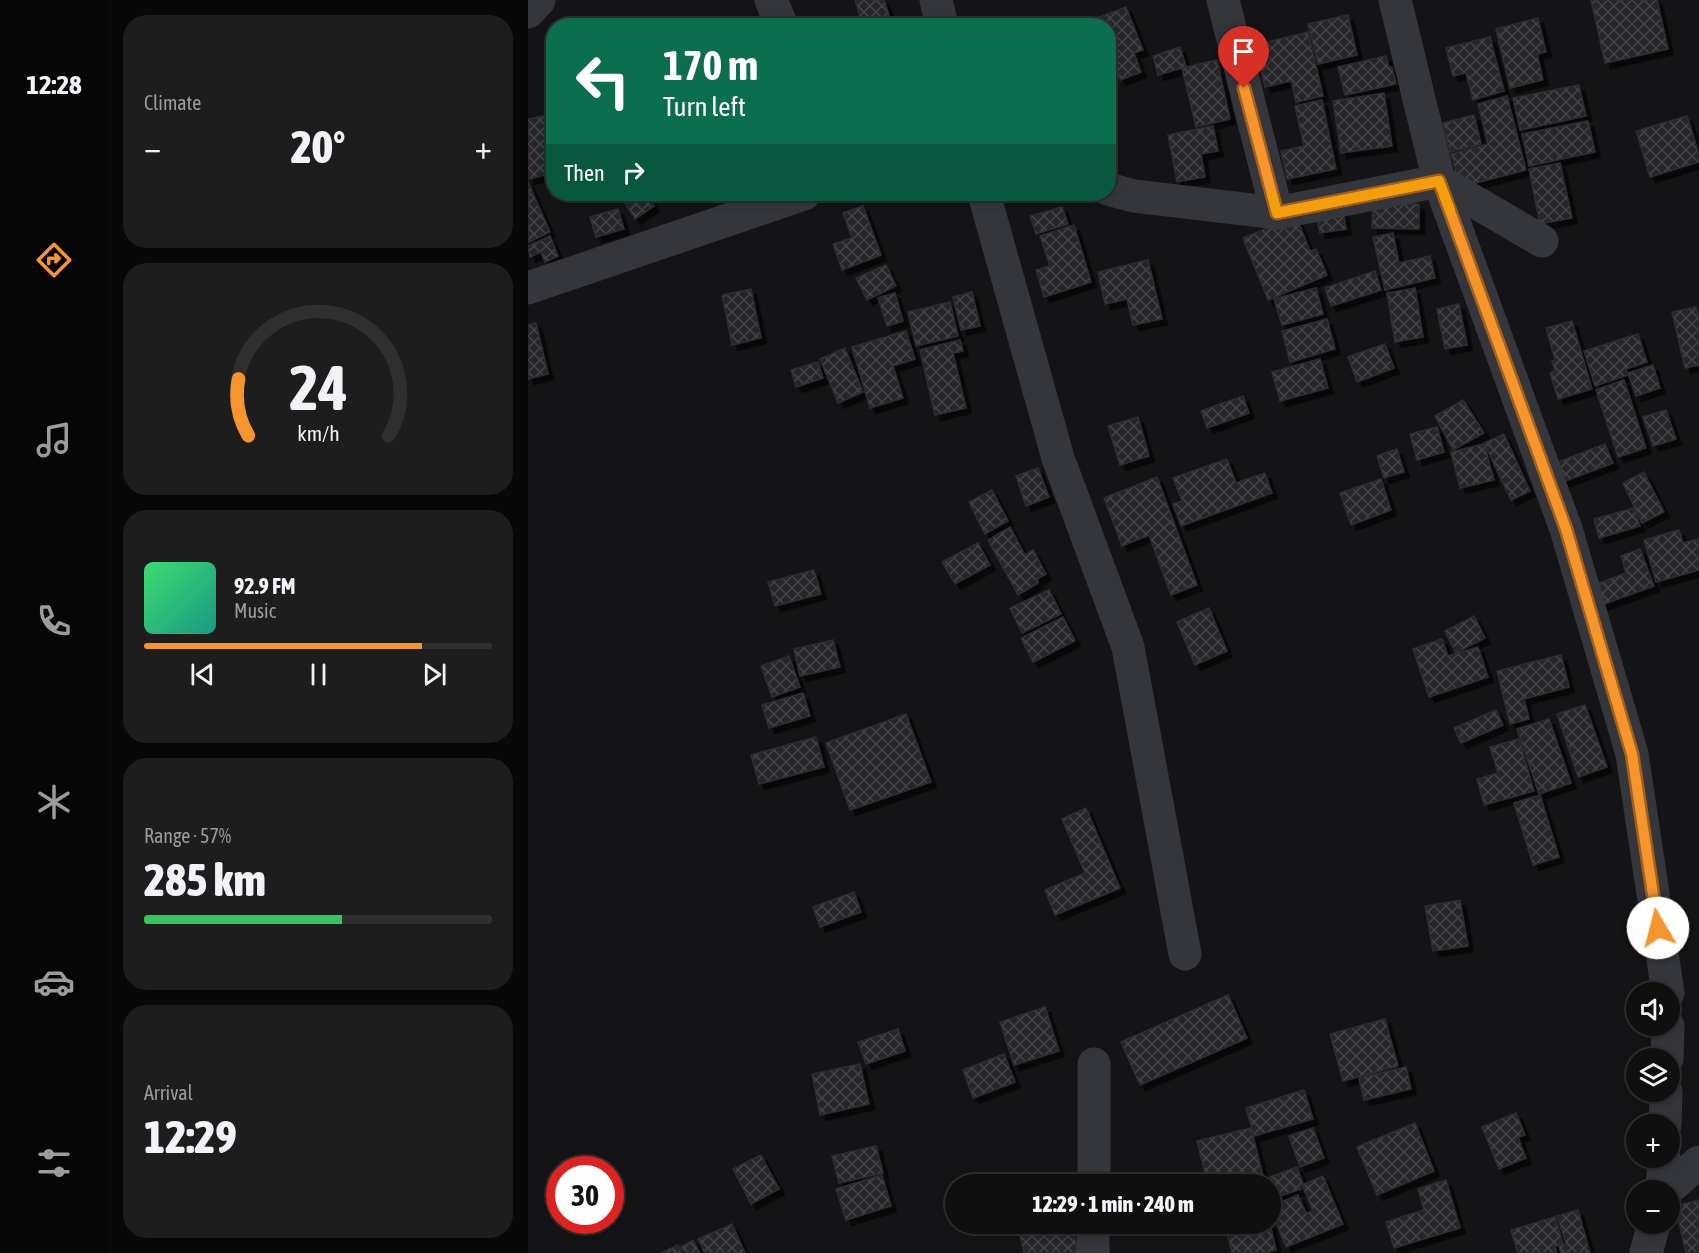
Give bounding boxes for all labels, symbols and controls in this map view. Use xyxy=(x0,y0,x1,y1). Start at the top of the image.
pin xyxy=(1218,26,1269,88)
icon: arrive xyxy=(1227,35,1260,68)
text: 170 m xyxy=(663,41,758,89)
icon: left xyxy=(564,42,642,120)
text: 12:28 xyxy=(26,69,82,100)
text: Climate xyxy=(144,91,201,114)
text: Turn left xyxy=(663,91,746,122)
text: 20° xyxy=(291,121,345,173)
text: − xyxy=(144,128,161,166)
text: + xyxy=(475,128,492,166)
icon: right xyxy=(617,156,650,189)
text: Then xyxy=(564,160,605,186)
icon: directions xyxy=(33,239,75,281)
text: 24 xyxy=(289,352,347,423)
icon: music xyxy=(33,419,75,461)
text: km/h xyxy=(297,421,339,446)
text: 92.9 FM xyxy=(234,573,296,599)
text: Music xyxy=(234,599,276,622)
icon: phone xyxy=(33,600,75,642)
icon: previous xyxy=(186,658,219,691)
icon: pause xyxy=(302,658,335,691)
icon: next xyxy=(418,658,451,691)
icon: climate xyxy=(33,781,75,823)
text: Range · 57% xyxy=(144,824,231,847)
text: 285 km xyxy=(144,854,266,906)
position arrow xyxy=(1626,896,1690,960)
icon: car xyxy=(33,961,75,1003)
map controls xyxy=(1626,982,1680,1234)
button: sound xyxy=(1626,982,1680,1036)
button: layers xyxy=(1626,1048,1680,1102)
text: Arrival xyxy=(144,1081,193,1104)
text: 12:29 xyxy=(144,1111,237,1163)
button: + xyxy=(1626,1114,1680,1168)
icon: filters xyxy=(33,1142,75,1184)
speed limit sign: 30 xyxy=(546,1156,624,1234)
button: − xyxy=(1626,1180,1680,1234)
text: 12:29 · 1 min · 240 m xyxy=(1032,1191,1194,1217)

